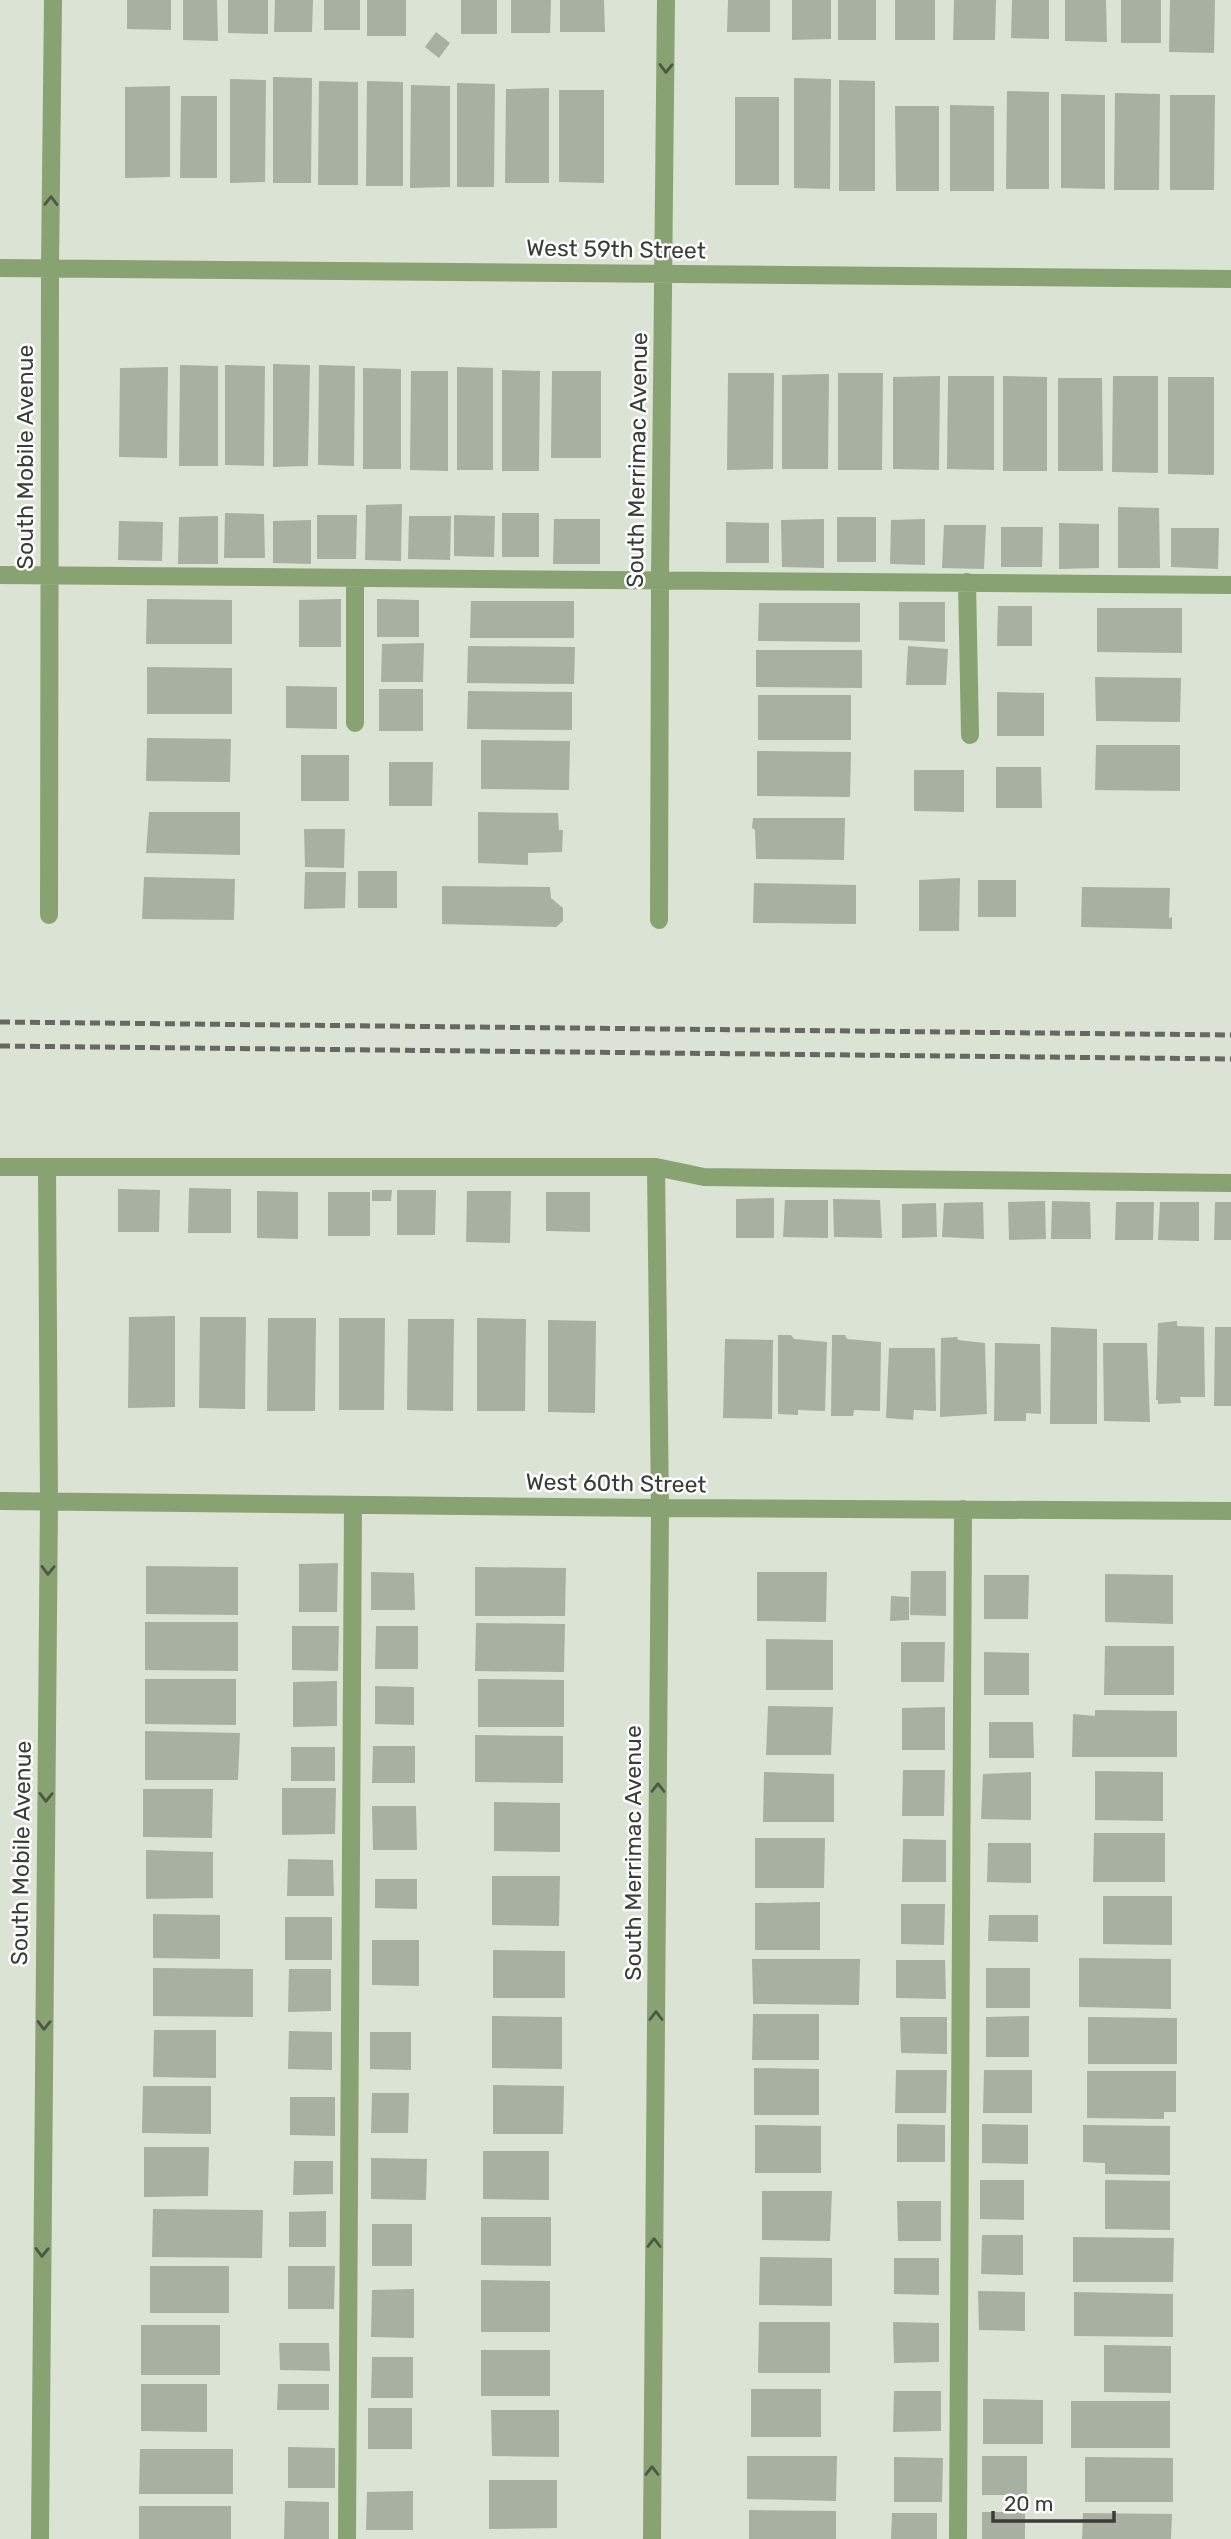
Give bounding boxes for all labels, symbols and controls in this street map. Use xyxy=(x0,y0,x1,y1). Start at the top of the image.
one-way arrow xyxy=(658,63,673,74)
one-way arrow xyxy=(43,195,59,205)
street label: West 59th Street xyxy=(526,233,706,265)
street label: South Merrimac Avenue xyxy=(621,332,653,588)
street label: South Mobile Avenue xyxy=(11,345,39,569)
street label: West 60th Street xyxy=(525,1467,707,1499)
one-way arrow xyxy=(41,1564,56,1575)
street label: South Merrimac Avenue xyxy=(619,1725,647,1981)
street label: South Mobile Avenue xyxy=(5,1740,37,1966)
one-way arrow xyxy=(650,1783,666,1793)
one-way arrow xyxy=(39,1792,54,1803)
one-way arrow xyxy=(648,2010,664,2021)
one-way arrow xyxy=(36,2020,52,2030)
one-way arrow xyxy=(646,2238,662,2248)
one-way arrow xyxy=(34,2247,50,2258)
one-way arrow xyxy=(644,2465,660,2476)
scale bar xyxy=(993,2480,1114,2524)
text: 20 m xyxy=(1004,2491,1053,2516)

